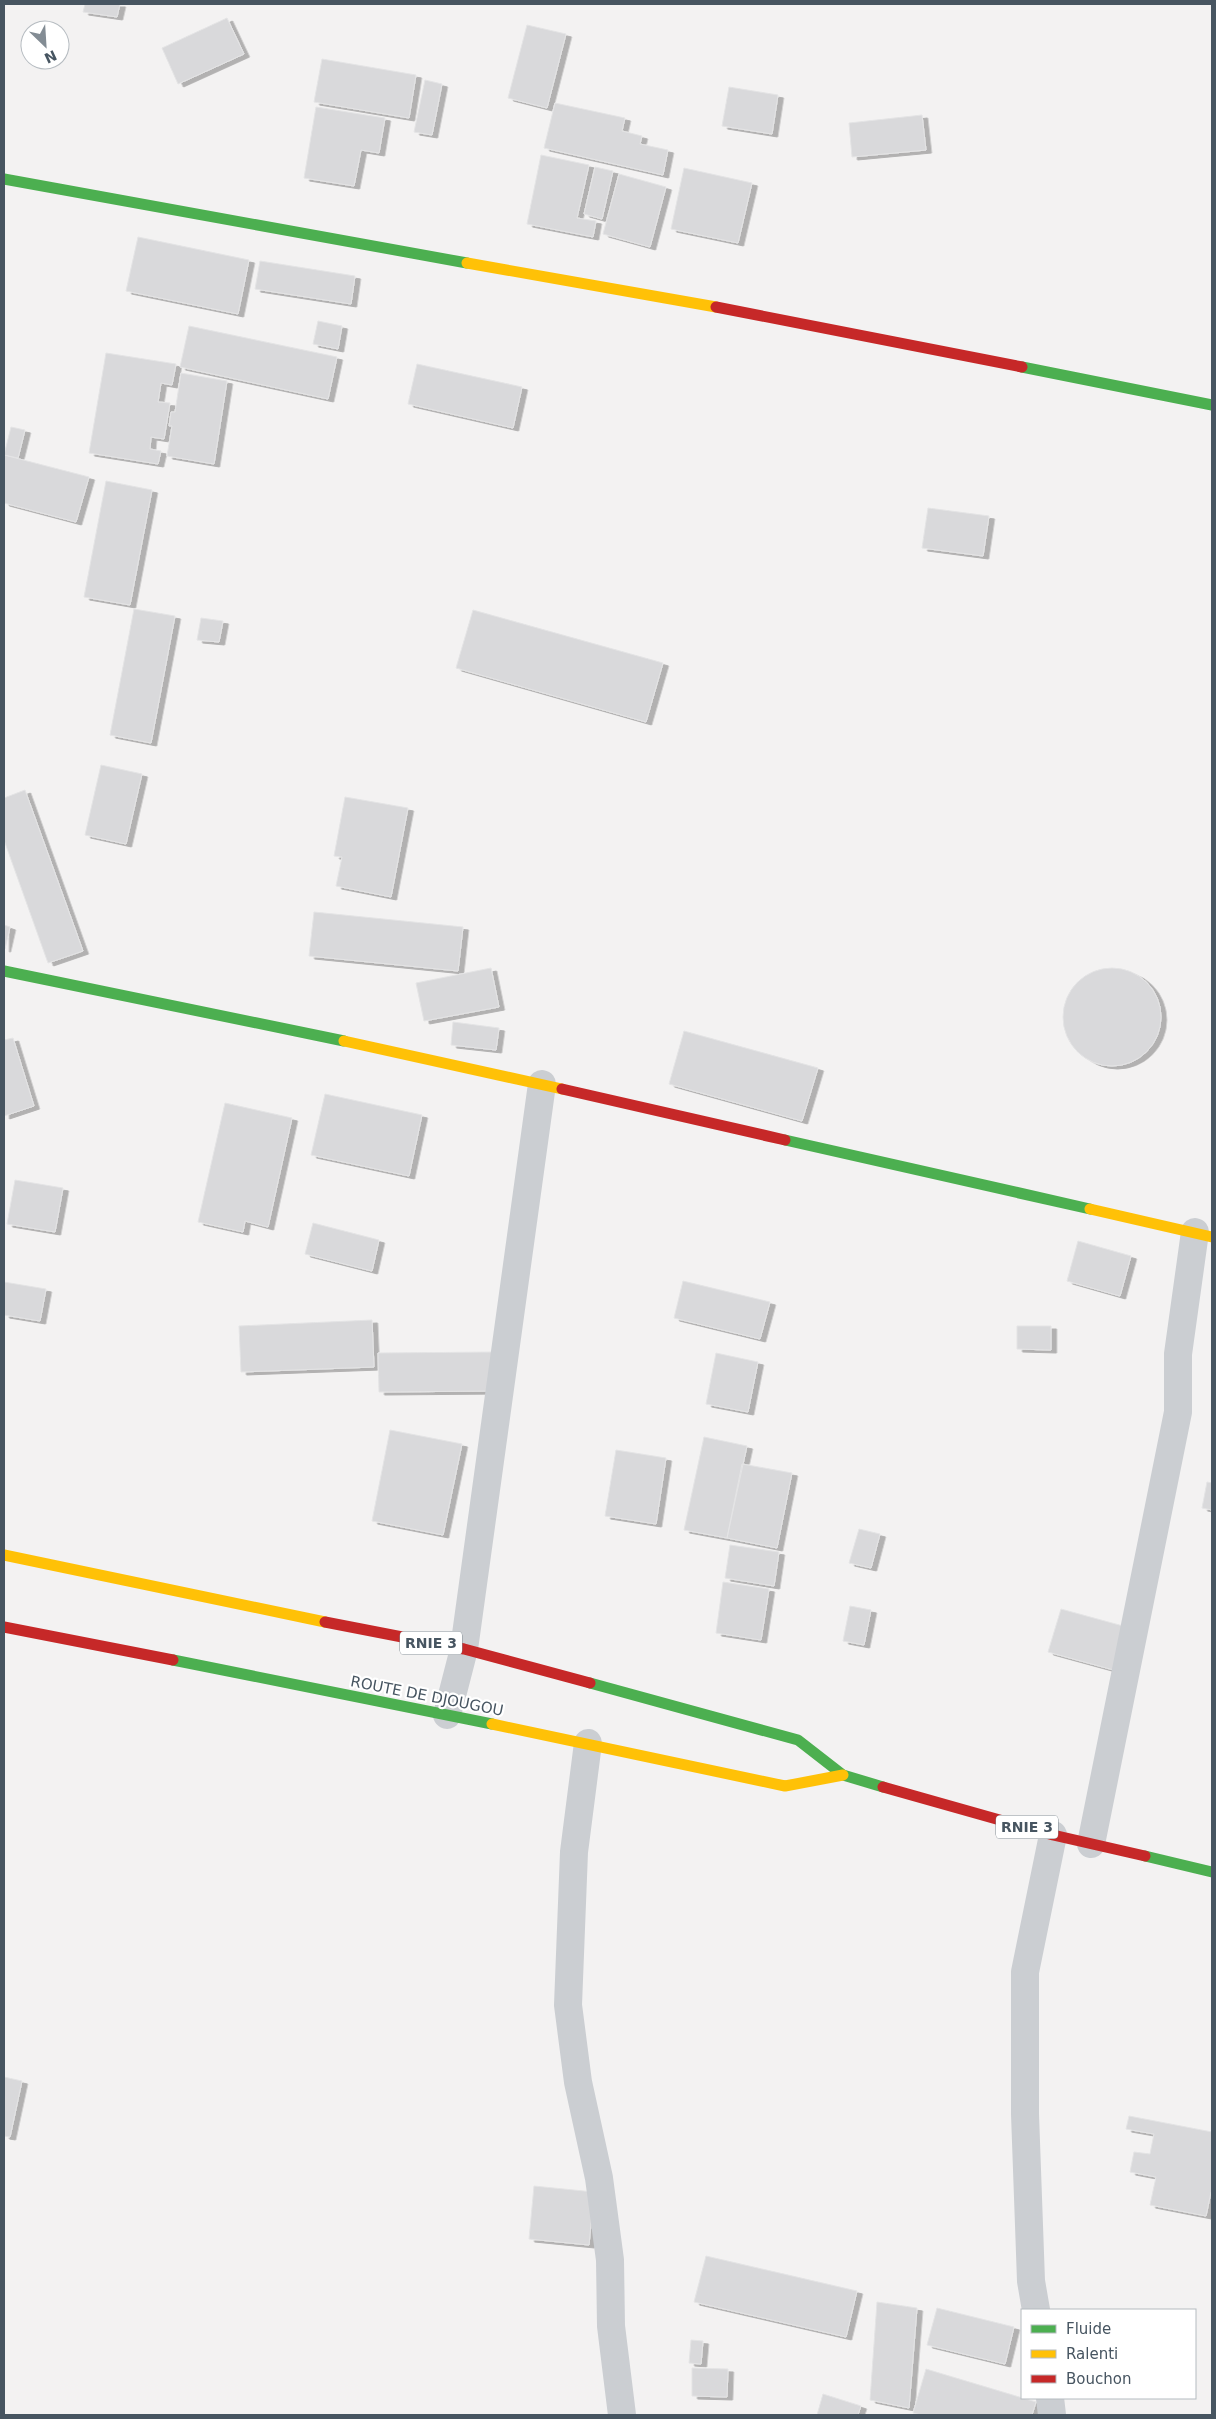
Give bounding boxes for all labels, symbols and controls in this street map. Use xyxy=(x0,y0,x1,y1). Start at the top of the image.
north arrow xyxy=(20,20,70,70)
text: N xyxy=(42,47,59,67)
road number: RNIE 3 xyxy=(400,1632,462,1655)
street label: ROUTE DE DJOUGOU xyxy=(349,1672,505,1720)
road number: RNIE 3 xyxy=(996,1815,1058,1838)
legend xyxy=(1021,2309,1196,2399)
text: Fluide xyxy=(1066,2320,1111,2338)
text: Ralenti xyxy=(1066,2345,1118,2363)
text: Bouchon xyxy=(1066,2370,1131,2388)

